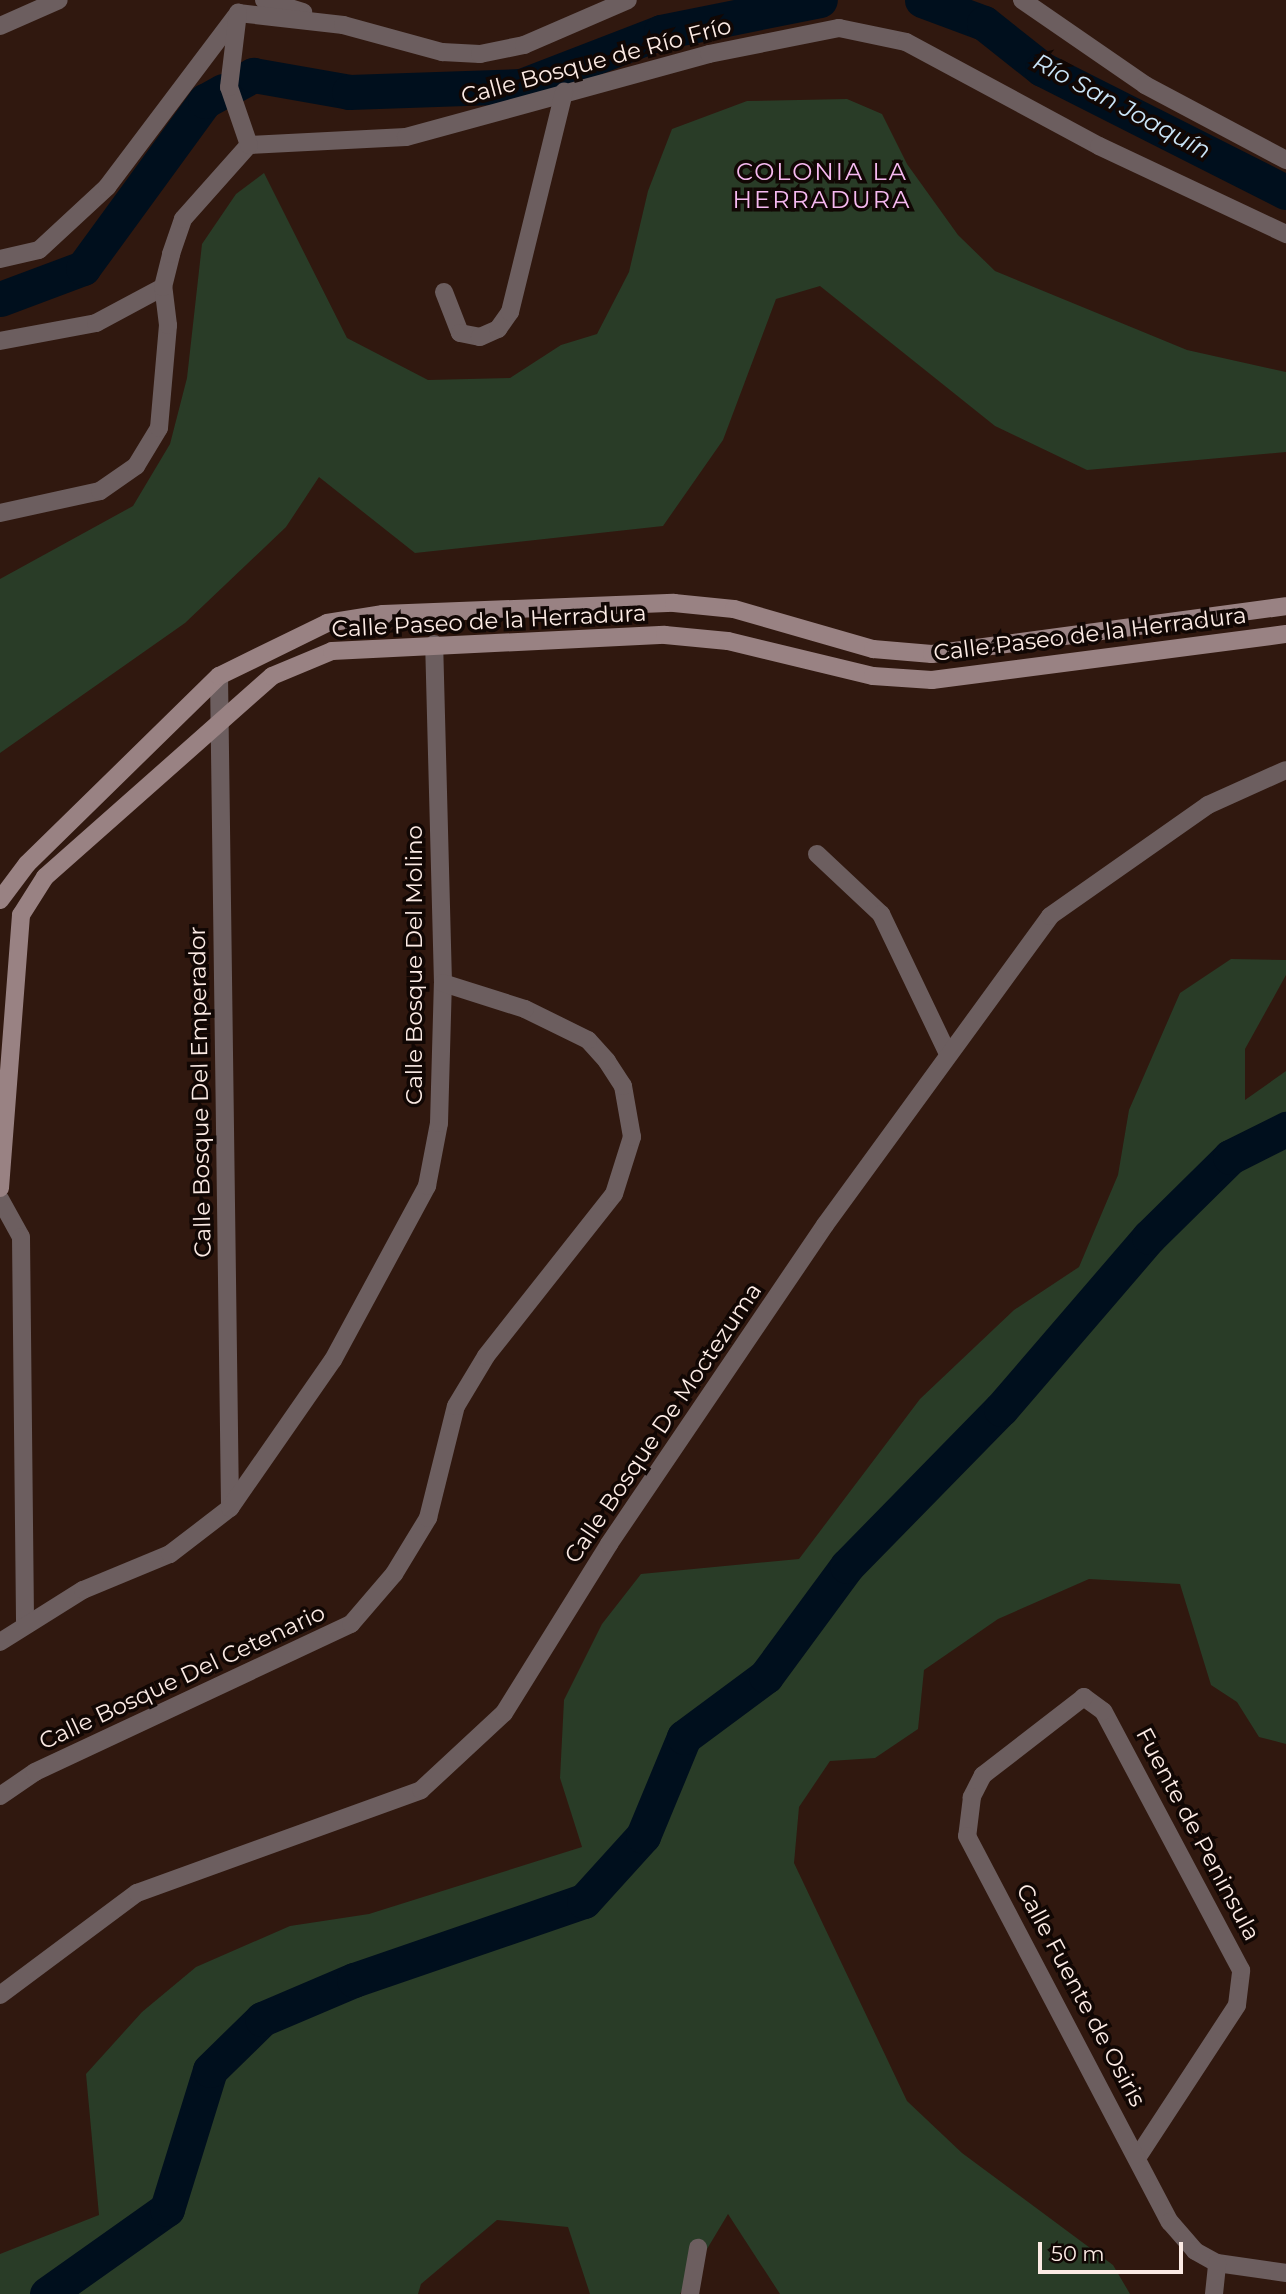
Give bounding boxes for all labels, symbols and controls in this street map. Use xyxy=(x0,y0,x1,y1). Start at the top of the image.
street label: Calle Bosque de Río Frío xyxy=(458,12,734,110)
water label: Río San Joaquín xyxy=(1028,47,1216,165)
district label: COLONIA LA HERRADURA xyxy=(734,158,910,214)
street label: Calle Paseo de la Herradura xyxy=(331,599,647,643)
street label: Calle Paseo de la Herradura xyxy=(932,601,1248,667)
street label: Calle Bosque Del Molino xyxy=(400,825,428,1105)
street label: Calle Bosque Del Emperador xyxy=(183,926,217,1258)
street label: Calle Bosque De Moctezuma xyxy=(559,1278,767,1568)
street label: Calle Bosque Del Cetenario xyxy=(35,1599,329,1755)
street label: Fuente de Peninsula xyxy=(1130,1723,1266,1945)
street label: Calle Fuente de Osiris xyxy=(1010,1879,1152,2111)
scale bar xyxy=(1041,2228,1186,2272)
text: 50 m xyxy=(1051,2241,1105,2266)

